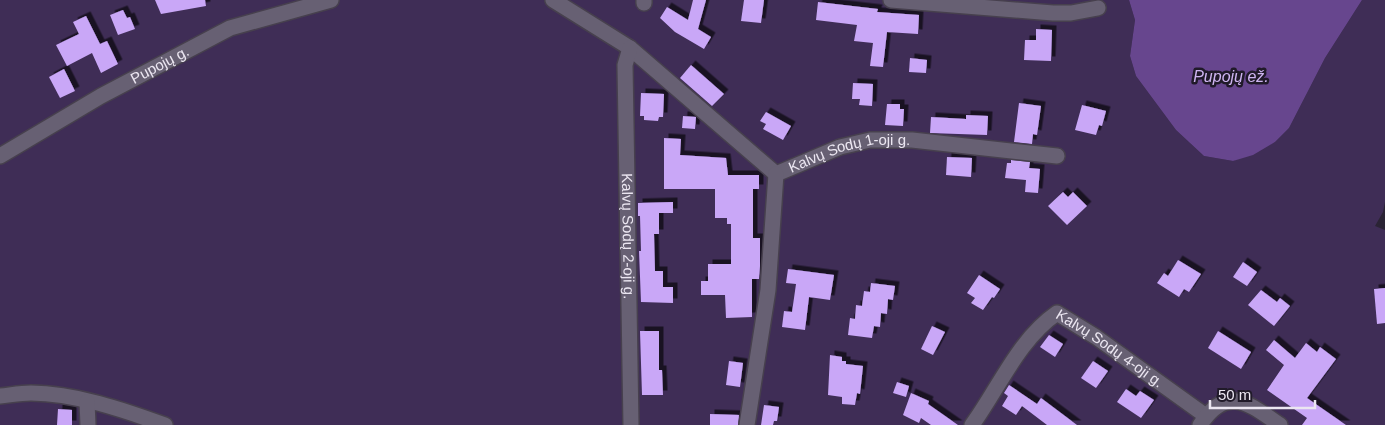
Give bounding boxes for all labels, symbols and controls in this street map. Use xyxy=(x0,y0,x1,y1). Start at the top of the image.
street label: Pupojų g. xyxy=(128,42,192,87)
water label: Pupojų ež. xyxy=(1193,68,1269,85)
street label: Kalvų Sodų 1-oji g. xyxy=(786,130,910,176)
street label: Kalvų Sodų 2-oji g. xyxy=(619,173,638,299)
street label: Kalvų Sodų 4-oji g. xyxy=(1053,306,1167,391)
scale bar xyxy=(1210,378,1315,410)
text: 50 m xyxy=(1218,386,1251,403)

